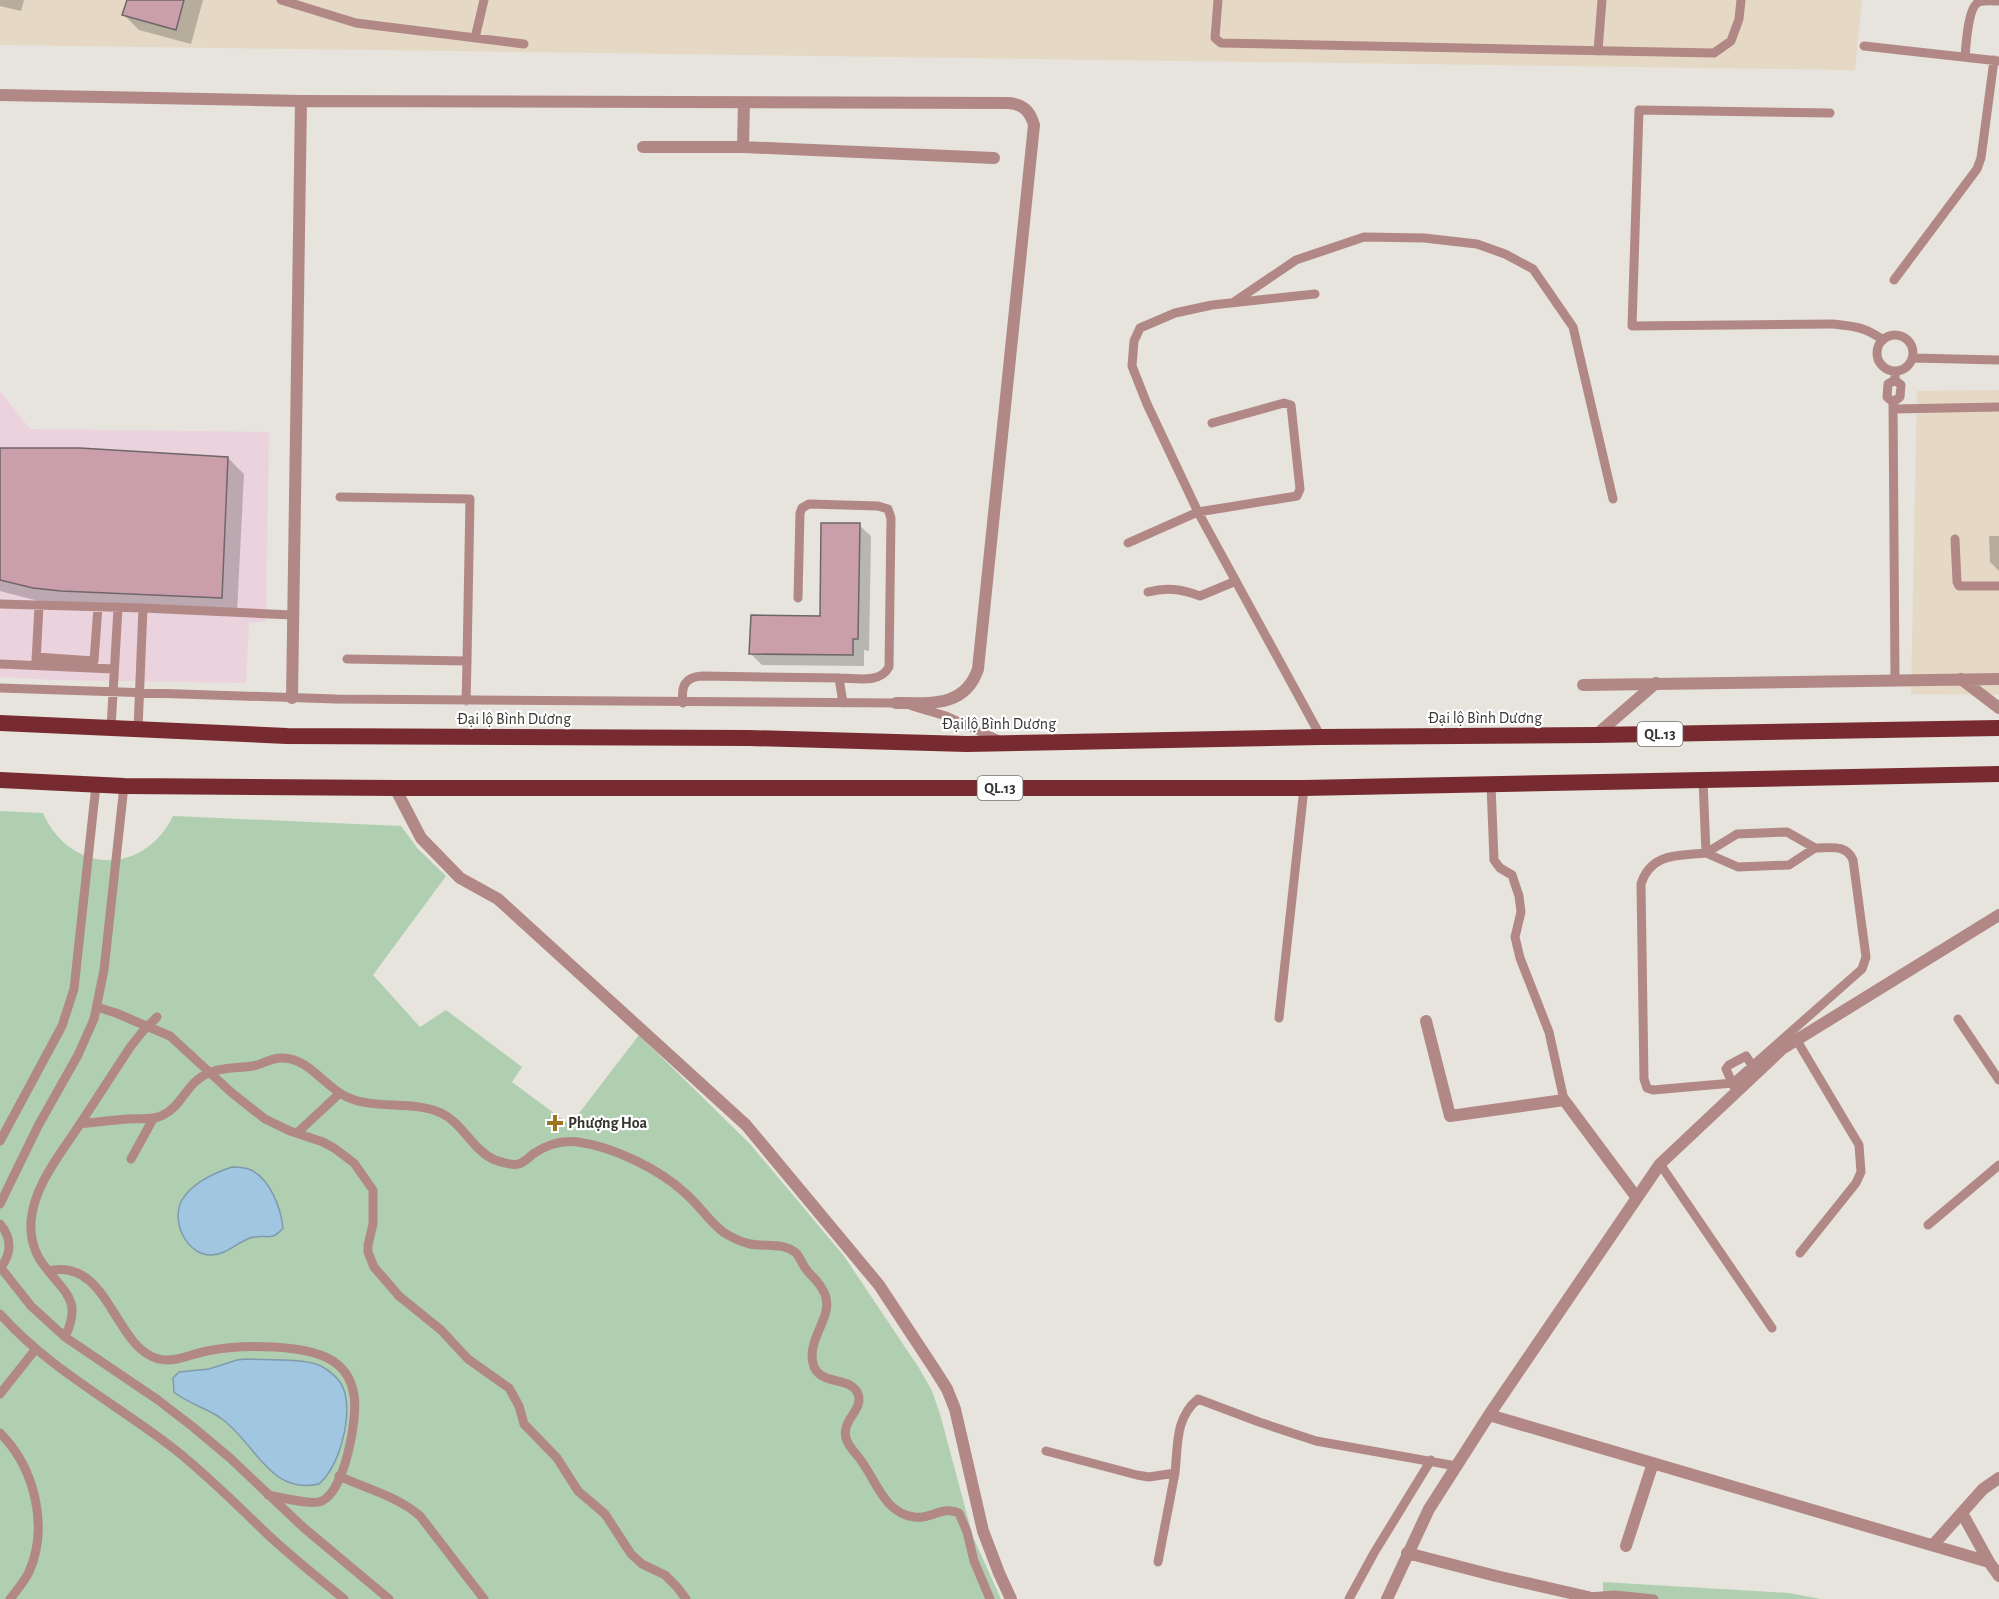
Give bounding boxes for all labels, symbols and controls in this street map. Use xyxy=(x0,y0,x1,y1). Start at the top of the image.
street label: Đại lộ Bình Dương xyxy=(1428,710,1542,726)
street label: Đại lộ Bình Dương xyxy=(457,711,571,727)
street label: Đại lộ Bình Dương xyxy=(942,716,1056,732)
road number: QL.13 xyxy=(1638,722,1682,746)
road number: QL.13 xyxy=(978,776,1022,800)
marker: Phượng Hoa xyxy=(546,1114,564,1132)
place label: Phượng Hoa xyxy=(568,1115,648,1131)

